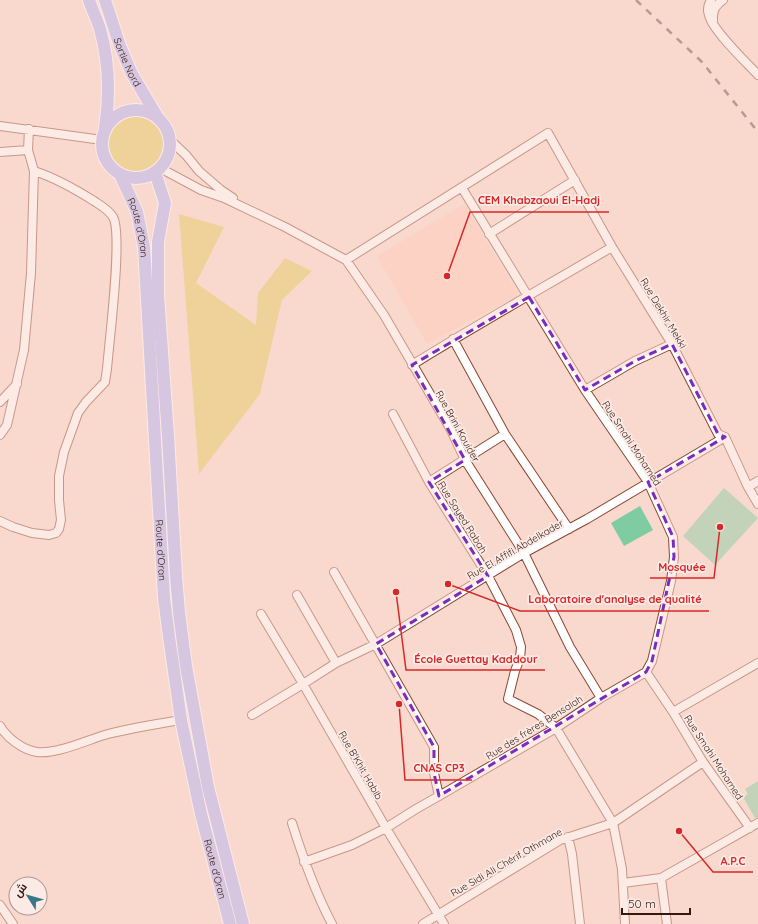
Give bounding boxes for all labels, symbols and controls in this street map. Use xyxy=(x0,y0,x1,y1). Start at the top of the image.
street label: Sortie Nord xyxy=(111,36,144,89)
callout: CEM Khabzaoui El-Hadj xyxy=(470,189,609,212)
text: CEM Khabzaoui El-Hadj xyxy=(478,193,600,207)
street label: Route d'Oran xyxy=(124,196,151,258)
street label: Rue Dekhir Mekki xyxy=(637,276,690,351)
street label: Rue Brini Kouider xyxy=(433,388,483,464)
street label: Rue Smahi Mohamed xyxy=(599,398,664,488)
street label: Rue Sayed Rabah xyxy=(435,479,490,556)
street label: Rue El Affifi Abdelkader xyxy=(465,516,566,582)
street label: Route d'Oran xyxy=(153,519,169,581)
callout: Mosquée xyxy=(650,555,714,578)
text: Mosquée xyxy=(658,560,706,574)
callout: Laboratoire d'analyse de qualité xyxy=(520,588,709,611)
text: Laboratoire d'analyse de qualité xyxy=(528,592,702,606)
callout: École Guettay Kaddour xyxy=(406,647,545,670)
text: École Guettay Kaddour xyxy=(414,652,538,666)
street label: Rue des frères Bensalah xyxy=(483,692,585,763)
street label: Rue Smahi Mohamed xyxy=(681,712,746,802)
street label: Rue B'Khit Habib xyxy=(336,729,386,802)
callout: CNAS CP3 xyxy=(405,757,472,780)
text: CNAS CP3 xyxy=(413,761,465,775)
street label: Rue Sidi Ali Chérif Othmane xyxy=(448,825,565,900)
street label: Route d'Oran xyxy=(201,838,229,900)
callout: A.P.C xyxy=(713,849,753,872)
text: A.P.C xyxy=(721,854,746,868)
north arrow xyxy=(8,876,48,916)
text: ش xyxy=(10,880,30,900)
scale bar xyxy=(622,890,690,916)
text: 50 m xyxy=(628,896,656,911)

